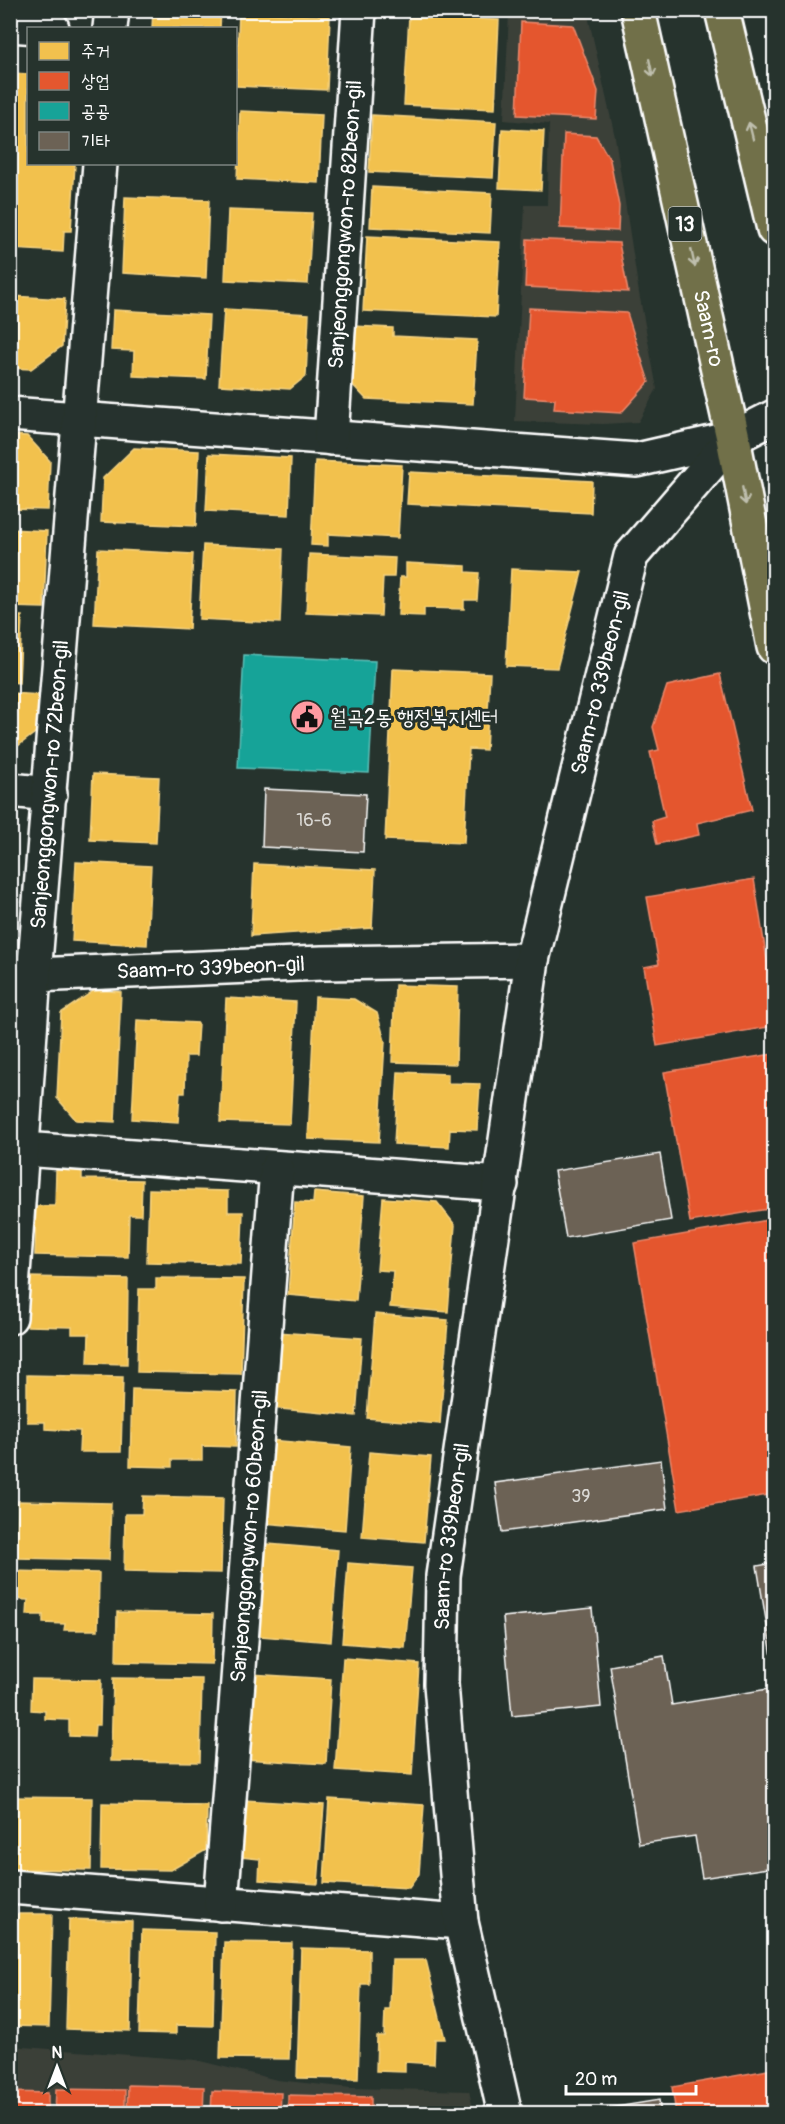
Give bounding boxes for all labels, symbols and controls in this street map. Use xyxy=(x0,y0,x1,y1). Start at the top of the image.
legend xyxy=(27,27,237,165)
text: 주거 xyxy=(81,40,110,63)
one-way arrow xyxy=(645,58,657,77)
text: 상업 xyxy=(81,70,110,93)
street label: Sanjeonggongwon-ro 82beon-gil xyxy=(322,79,368,370)
text: 공공 xyxy=(81,100,110,123)
one-way arrow xyxy=(745,122,756,142)
text: 기타 xyxy=(81,130,110,153)
road number: 13 xyxy=(668,207,702,241)
one-way arrow xyxy=(687,248,699,267)
street label: Saam-ro xyxy=(687,287,730,369)
one-way arrow xyxy=(739,485,750,505)
street label: Saam-ro 339beon-gil xyxy=(564,588,636,777)
street label: Sanjeonggongwon-ro 72beon-gil xyxy=(24,639,75,930)
public building icon: 월곡2동 행정복지센터 xyxy=(289,699,325,735)
place label: 월곡2동 행정복지센터 xyxy=(330,704,498,731)
house number: 16-6 xyxy=(296,809,332,832)
street label: Saam-ro 339beon-gil xyxy=(116,950,306,985)
street label: Sanjeonggongwon-ro 60beon-gil xyxy=(224,1389,274,1684)
street label: Saam-ro 339beon-gil xyxy=(429,1441,476,1630)
house number: 39 xyxy=(571,1485,591,1508)
north arrow xyxy=(27,2037,87,2097)
text: N xyxy=(52,2043,63,2063)
scale bar xyxy=(566,2058,696,2096)
text: 20 m xyxy=(575,2068,617,2091)

